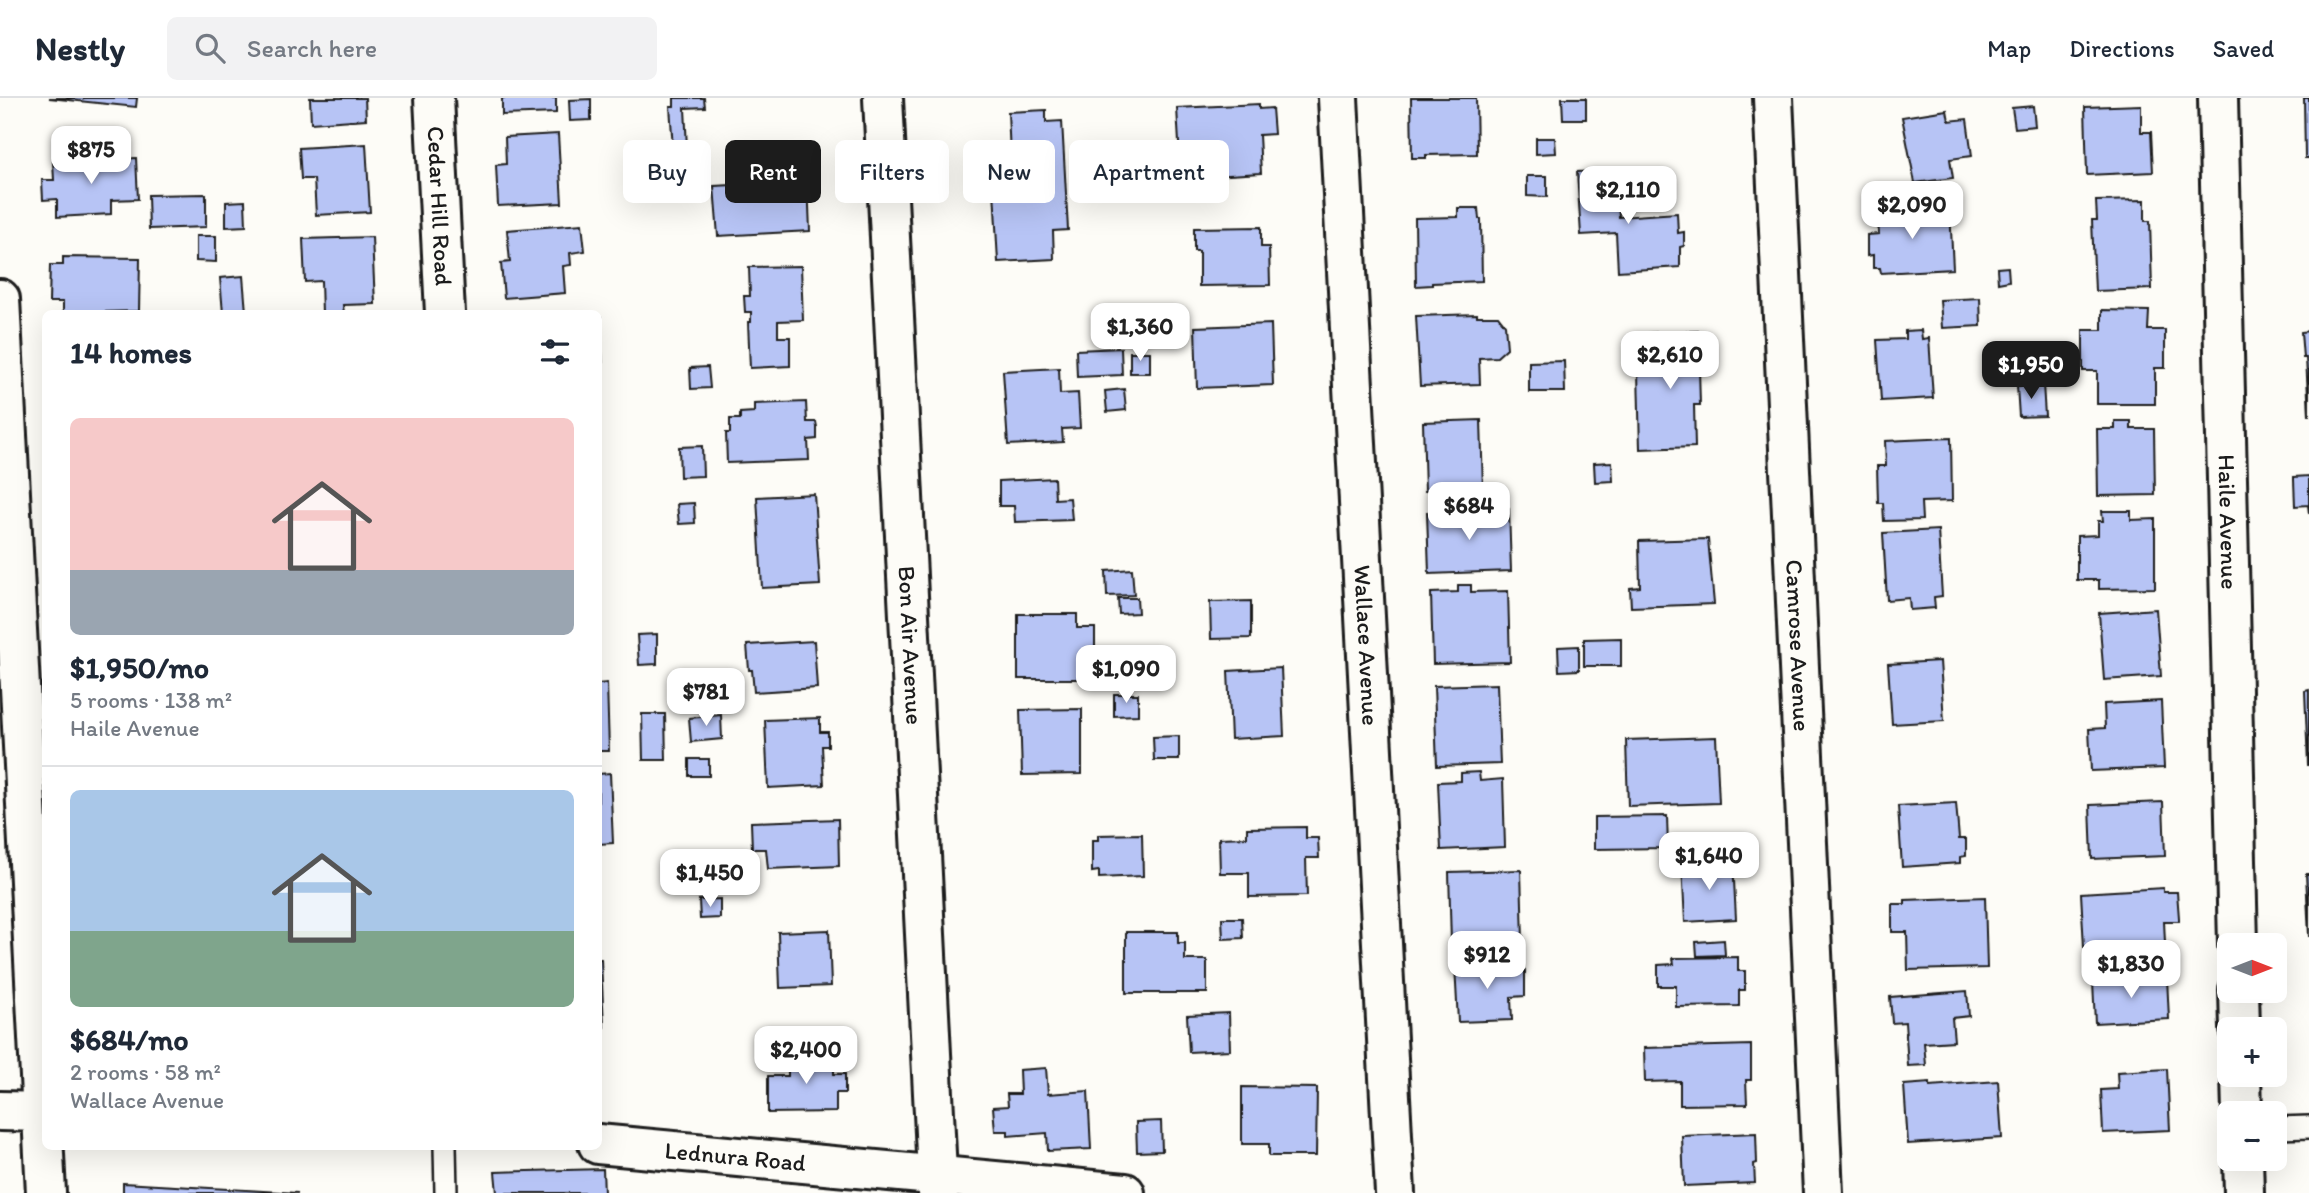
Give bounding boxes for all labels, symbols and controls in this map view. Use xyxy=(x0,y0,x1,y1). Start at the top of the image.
search box xyxy=(167,17,657,80)
text: Nestly xyxy=(35,29,125,68)
icon: search xyxy=(191,29,229,67)
text: Search here xyxy=(247,32,377,64)
text: Map xyxy=(1987,34,2031,63)
text: Directions xyxy=(2069,34,2175,63)
text: Saved xyxy=(2213,34,2274,63)
street label: Cedar Hill Road xyxy=(421,125,459,287)
pin: $875 xyxy=(50,126,132,186)
text: $875 xyxy=(67,135,115,163)
chip: Buy xyxy=(623,140,711,203)
chip: Rent xyxy=(725,140,821,203)
chip: Filters xyxy=(835,140,949,203)
chip: New xyxy=(963,140,1055,203)
chip: Apartment xyxy=(1069,140,1229,203)
pin: $2,110 xyxy=(1571,166,1685,226)
text: $2,110 xyxy=(1596,175,1660,203)
pin: $2,090 xyxy=(1855,181,1969,241)
text: $2,090 xyxy=(1877,190,1947,218)
pin: $1,360 xyxy=(1083,303,1197,363)
text: $1,360 xyxy=(1107,312,1173,340)
pin: $2,610 xyxy=(1613,331,1727,391)
icon: filters xyxy=(536,333,574,371)
text: 14 homes xyxy=(70,334,192,371)
text: $2,610 xyxy=(1637,340,1703,368)
pin: $1,950 xyxy=(1974,342,2088,401)
text: $1,950 xyxy=(1998,350,2064,378)
street label: Haile Avenue xyxy=(2212,454,2245,590)
icon: home xyxy=(259,463,385,589)
pin: $684 xyxy=(1428,482,1510,542)
text: $684 xyxy=(1444,491,1494,519)
street label: Camrose Avenue xyxy=(1780,559,1817,732)
street label: Wallace Avenue xyxy=(1348,564,1386,726)
street label: Bon Air Avenue xyxy=(893,565,929,725)
pin: $1,090 xyxy=(1069,646,1183,705)
text: $1,950/mo xyxy=(70,649,209,686)
text: $1,090 xyxy=(1092,654,1160,682)
pin: $781 xyxy=(665,668,747,728)
text: $781 xyxy=(683,677,729,705)
text: 5 rooms · 138 m² xyxy=(70,686,232,714)
text: Haile Avenue xyxy=(70,714,200,742)
pin: $1,640 xyxy=(1652,832,1766,892)
icon: home xyxy=(259,835,385,961)
text: $1,640 xyxy=(1675,841,1743,869)
pin: $1,450 xyxy=(653,850,767,909)
text: $1,450 xyxy=(676,858,744,886)
pin: $912 xyxy=(1446,932,1528,991)
north arrow xyxy=(2217,933,2287,1003)
map controls xyxy=(2217,933,2287,1171)
text: $912 xyxy=(1464,940,1510,968)
pin: $1,830 xyxy=(2074,940,2188,1000)
text: $1,830 xyxy=(2097,949,2165,977)
button: + xyxy=(2217,1017,2287,1087)
text: $684/mo xyxy=(70,1021,189,1058)
pin: $2,400 xyxy=(749,1026,863,1086)
text: $2,400 xyxy=(770,1035,842,1063)
text: 2 rooms · 58 m² xyxy=(70,1058,221,1086)
text: Wallace Avenue xyxy=(70,1086,224,1114)
button: − xyxy=(2217,1101,2287,1171)
street label: Lednura Road xyxy=(663,1135,807,1177)

